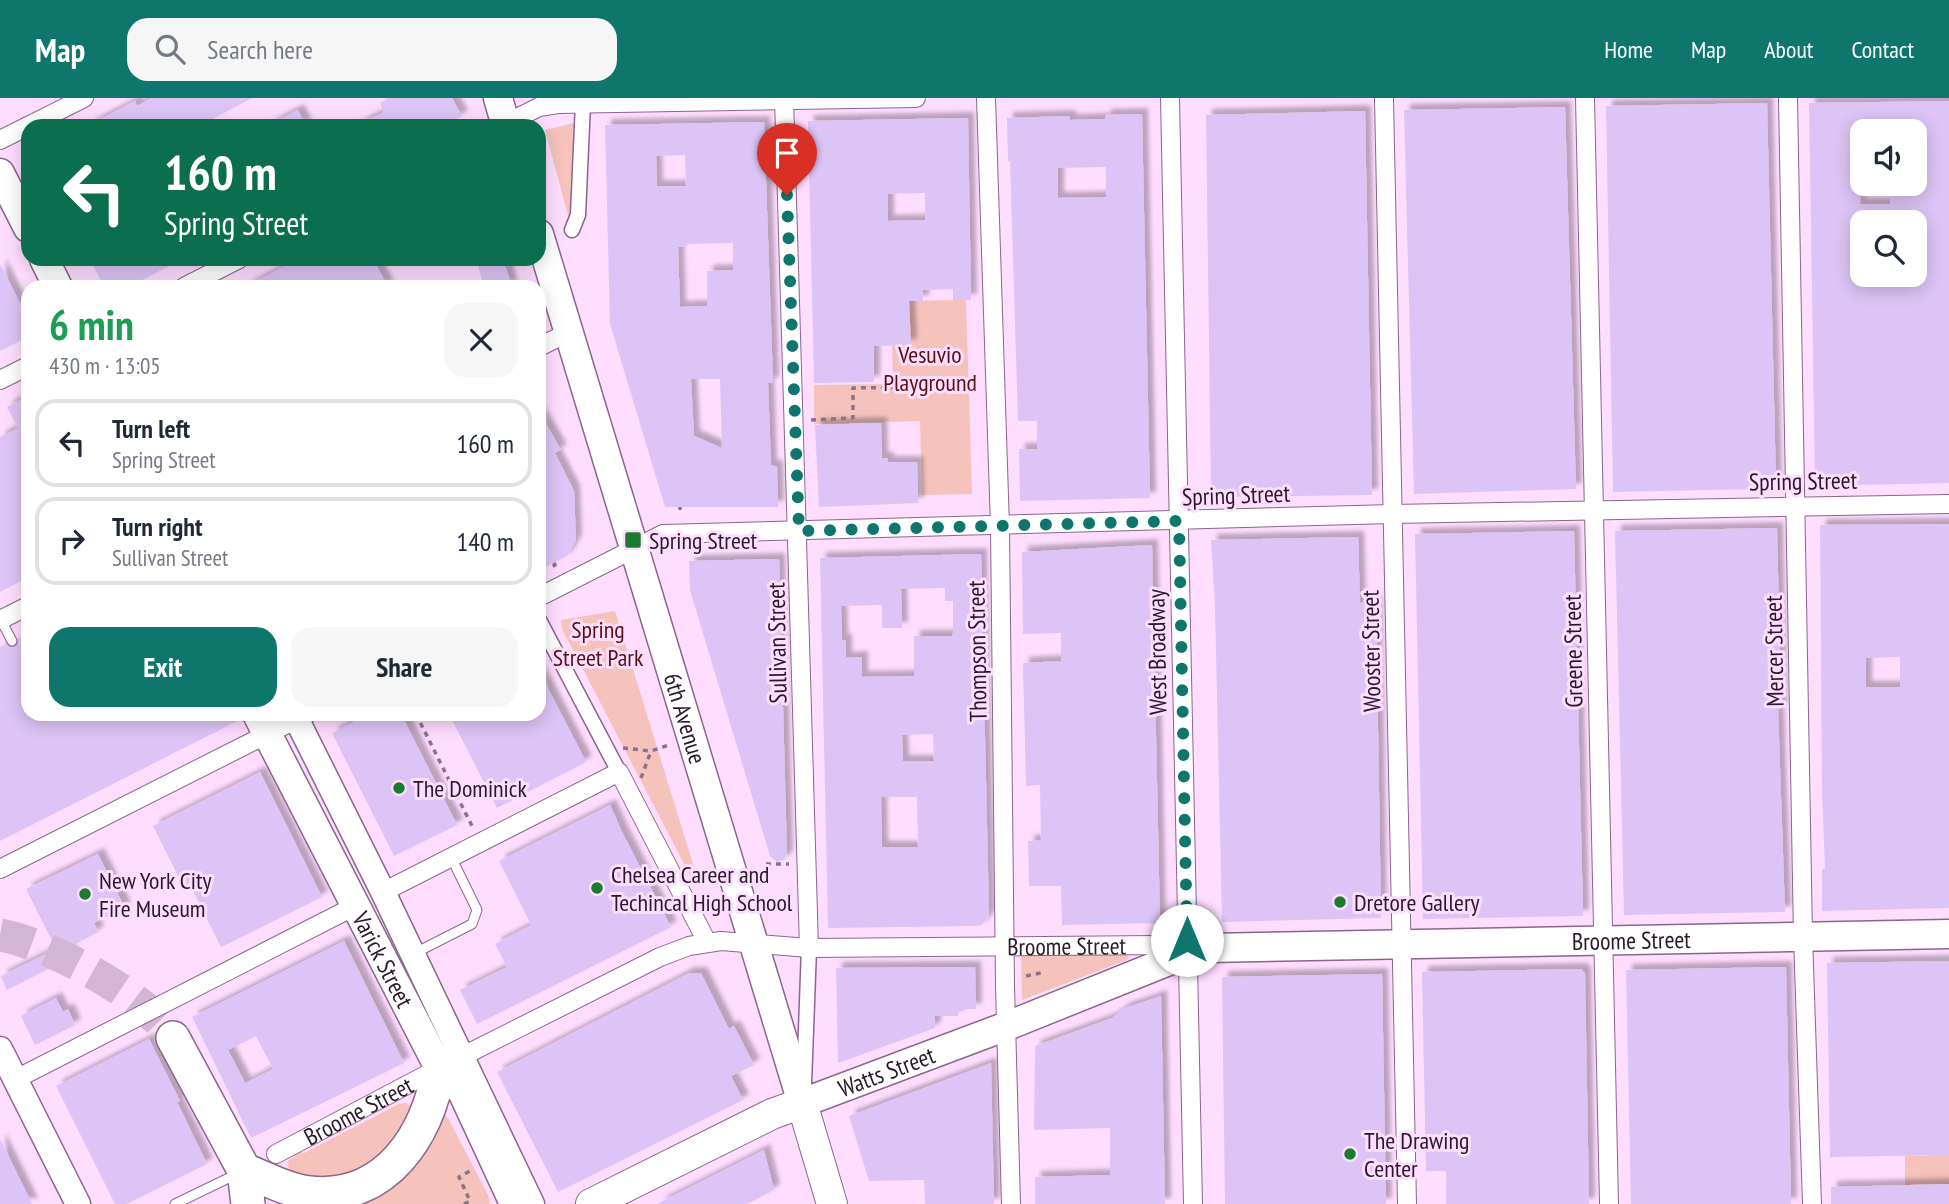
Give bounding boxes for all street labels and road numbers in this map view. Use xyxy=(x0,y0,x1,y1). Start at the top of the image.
street label: Spring Street xyxy=(1749,465,1858,497)
street label: Spring Street xyxy=(1181,478,1291,512)
street label: Thompson Street xyxy=(960,580,994,722)
street label: Sullivan Street xyxy=(760,582,794,704)
street label: West Broadway xyxy=(1140,589,1174,715)
street label: Wooster Street xyxy=(1354,589,1388,712)
street label: Greene Street xyxy=(1557,594,1589,708)
street label: Mercer Street xyxy=(1758,595,1790,707)
street label: 6th Avenue xyxy=(657,669,714,767)
street label: Varick Street xyxy=(345,905,421,1013)
street label: Broome Street xyxy=(1572,923,1691,957)
street label: Broome Street xyxy=(1007,930,1127,962)
street label: Watts Street xyxy=(834,1039,939,1104)
street label: Broome Street xyxy=(298,1069,418,1152)

